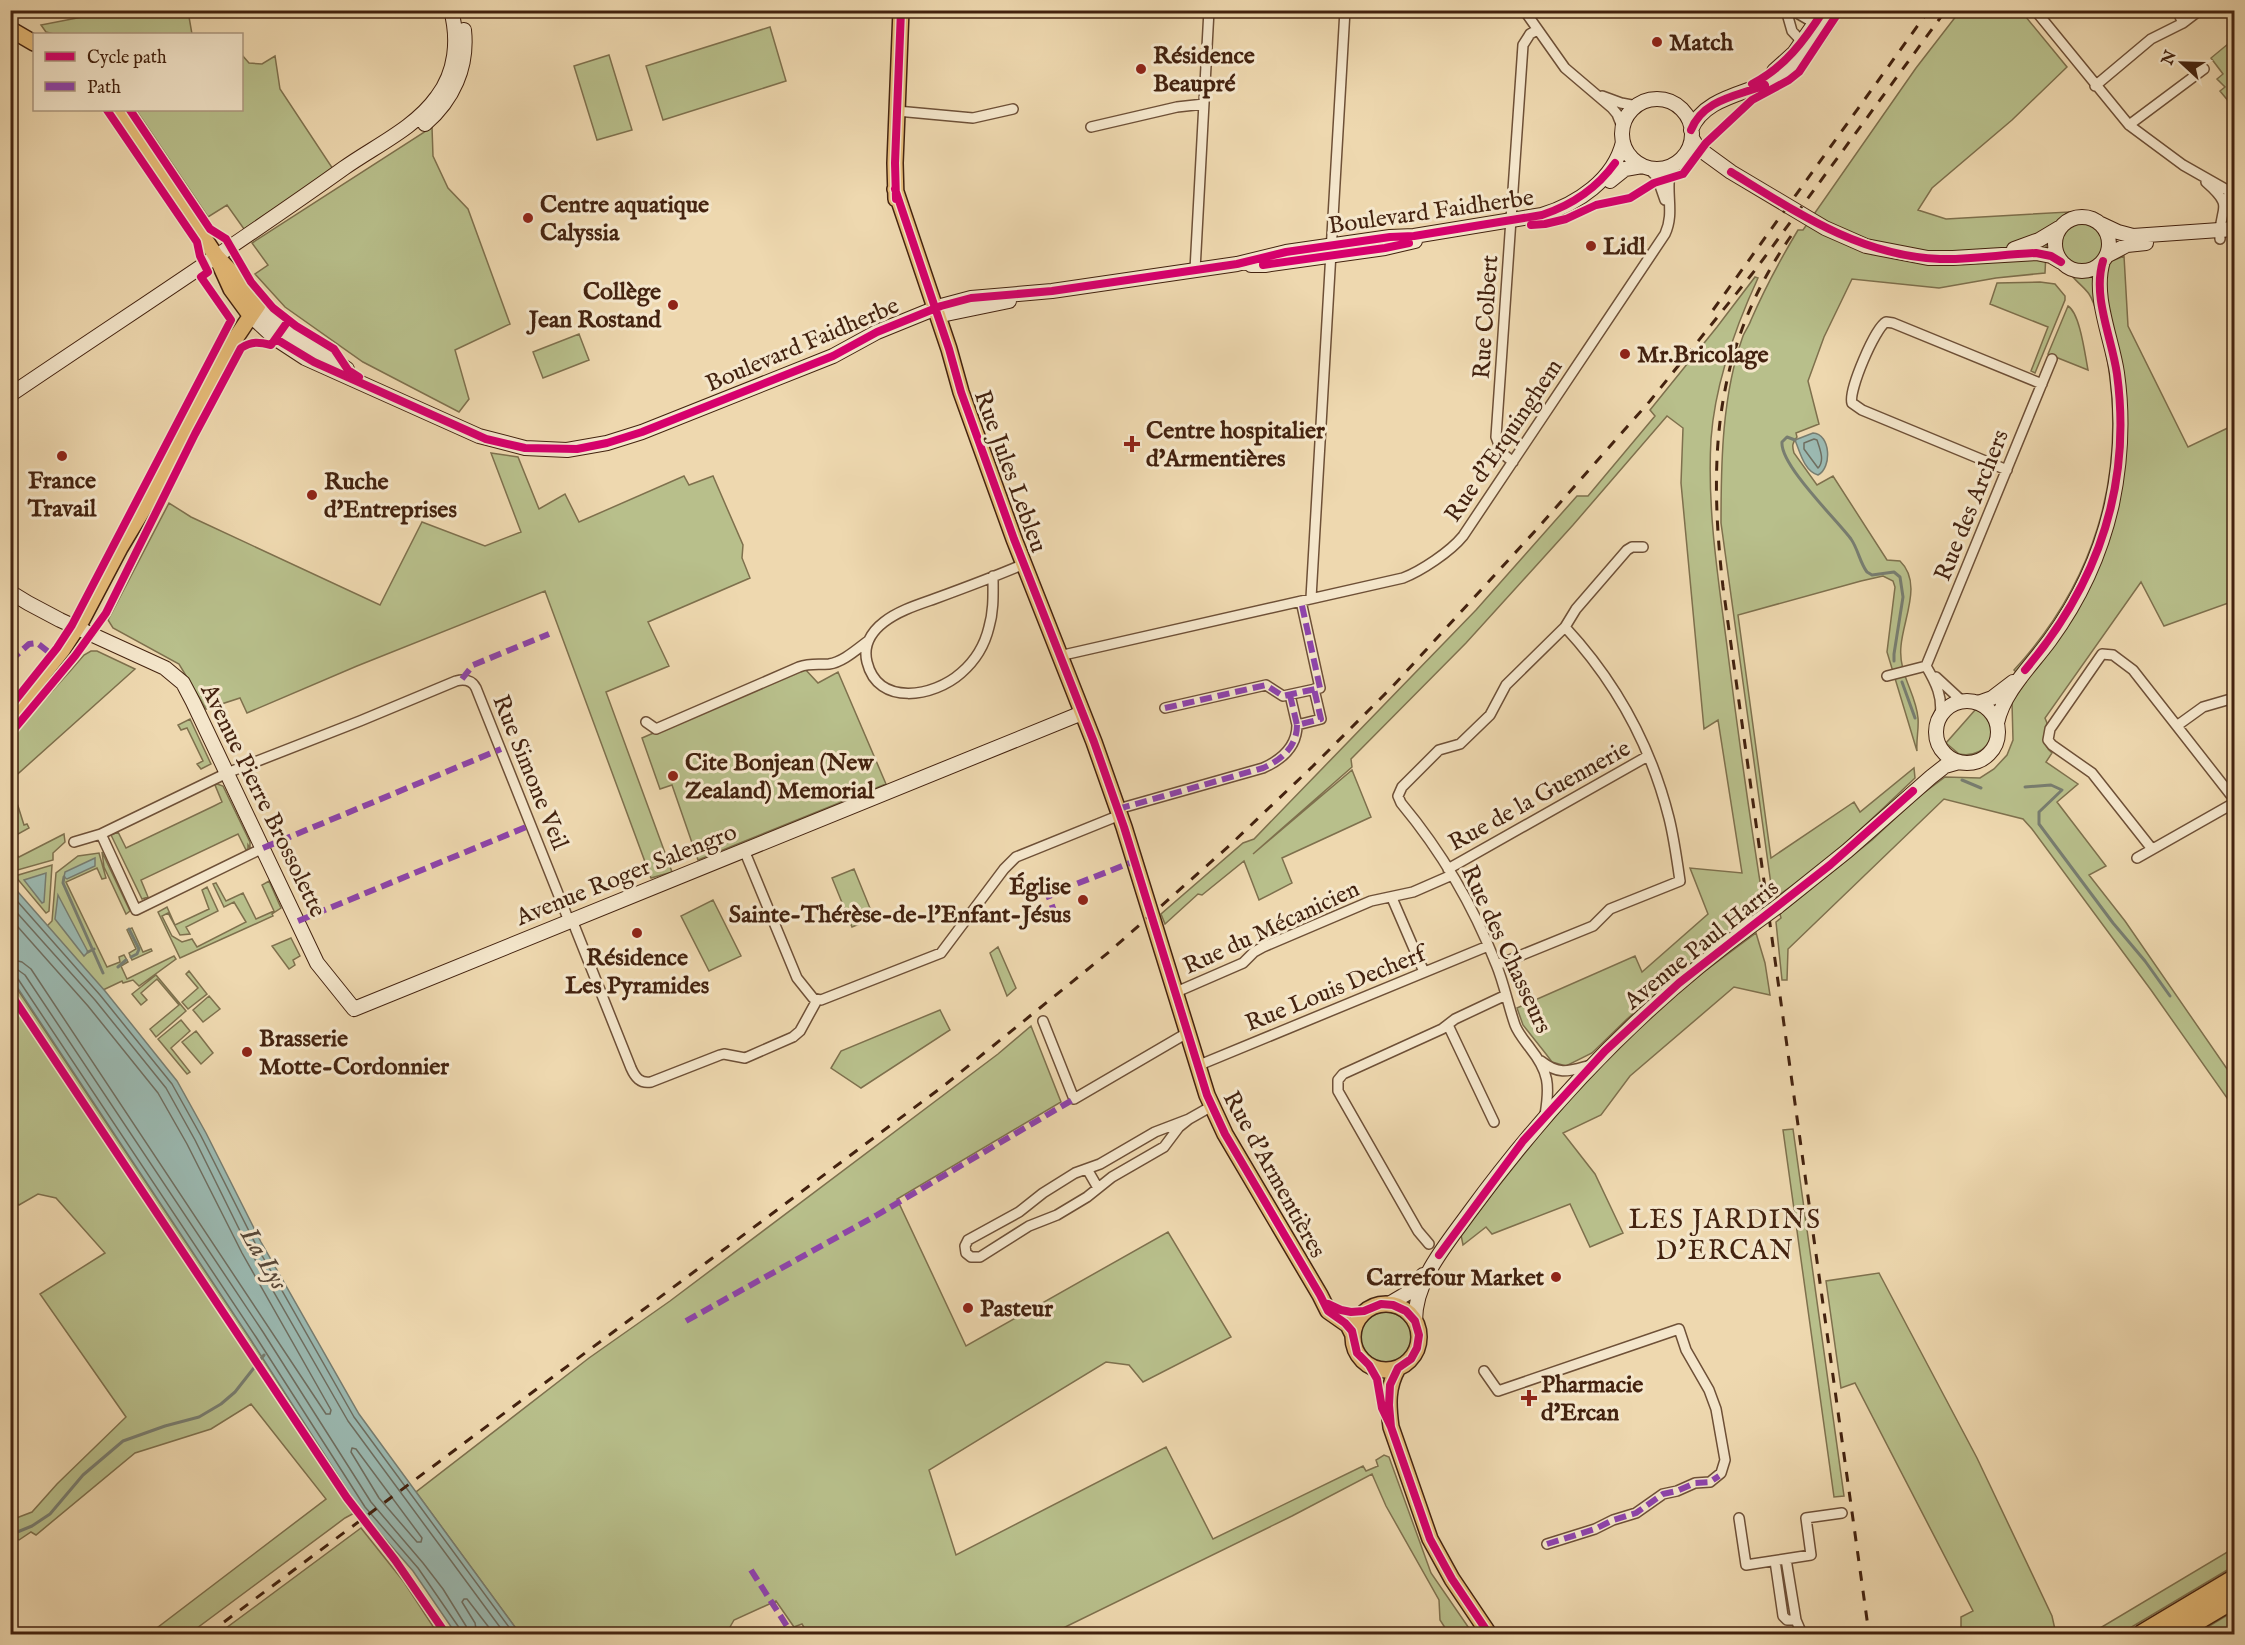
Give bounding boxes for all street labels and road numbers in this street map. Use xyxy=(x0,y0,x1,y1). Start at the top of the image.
street label: Boulevard Faidherbe xyxy=(1326,183,1536,242)
street label: Rue Colbert xyxy=(1467,254,1506,380)
street label: Boulevard Faidherbe xyxy=(701,291,904,400)
street label: Rue d'Erquinghem xyxy=(1438,353,1570,528)
street label: Rue Jules Lebleu xyxy=(966,386,1053,557)
street label: Rue des Archers xyxy=(1928,425,2017,586)
street label: Avenue Pierre Brossolette xyxy=(192,678,333,922)
street label: Rue Simone Veil xyxy=(484,691,575,855)
street label: Rue de la Guennerie xyxy=(1443,733,1636,859)
street label: Avenue Roger Salengro xyxy=(511,817,742,934)
street label: Rue des Chasseurs xyxy=(1453,861,1558,1039)
street label: Avenue Paul Harris xyxy=(1617,873,1786,1018)
street label: Rue du Mécanicien xyxy=(1179,874,1365,983)
street label: Rue Louis Decherf xyxy=(1241,938,1434,1040)
street label: Rue d'Armentières xyxy=(1215,1086,1332,1264)

